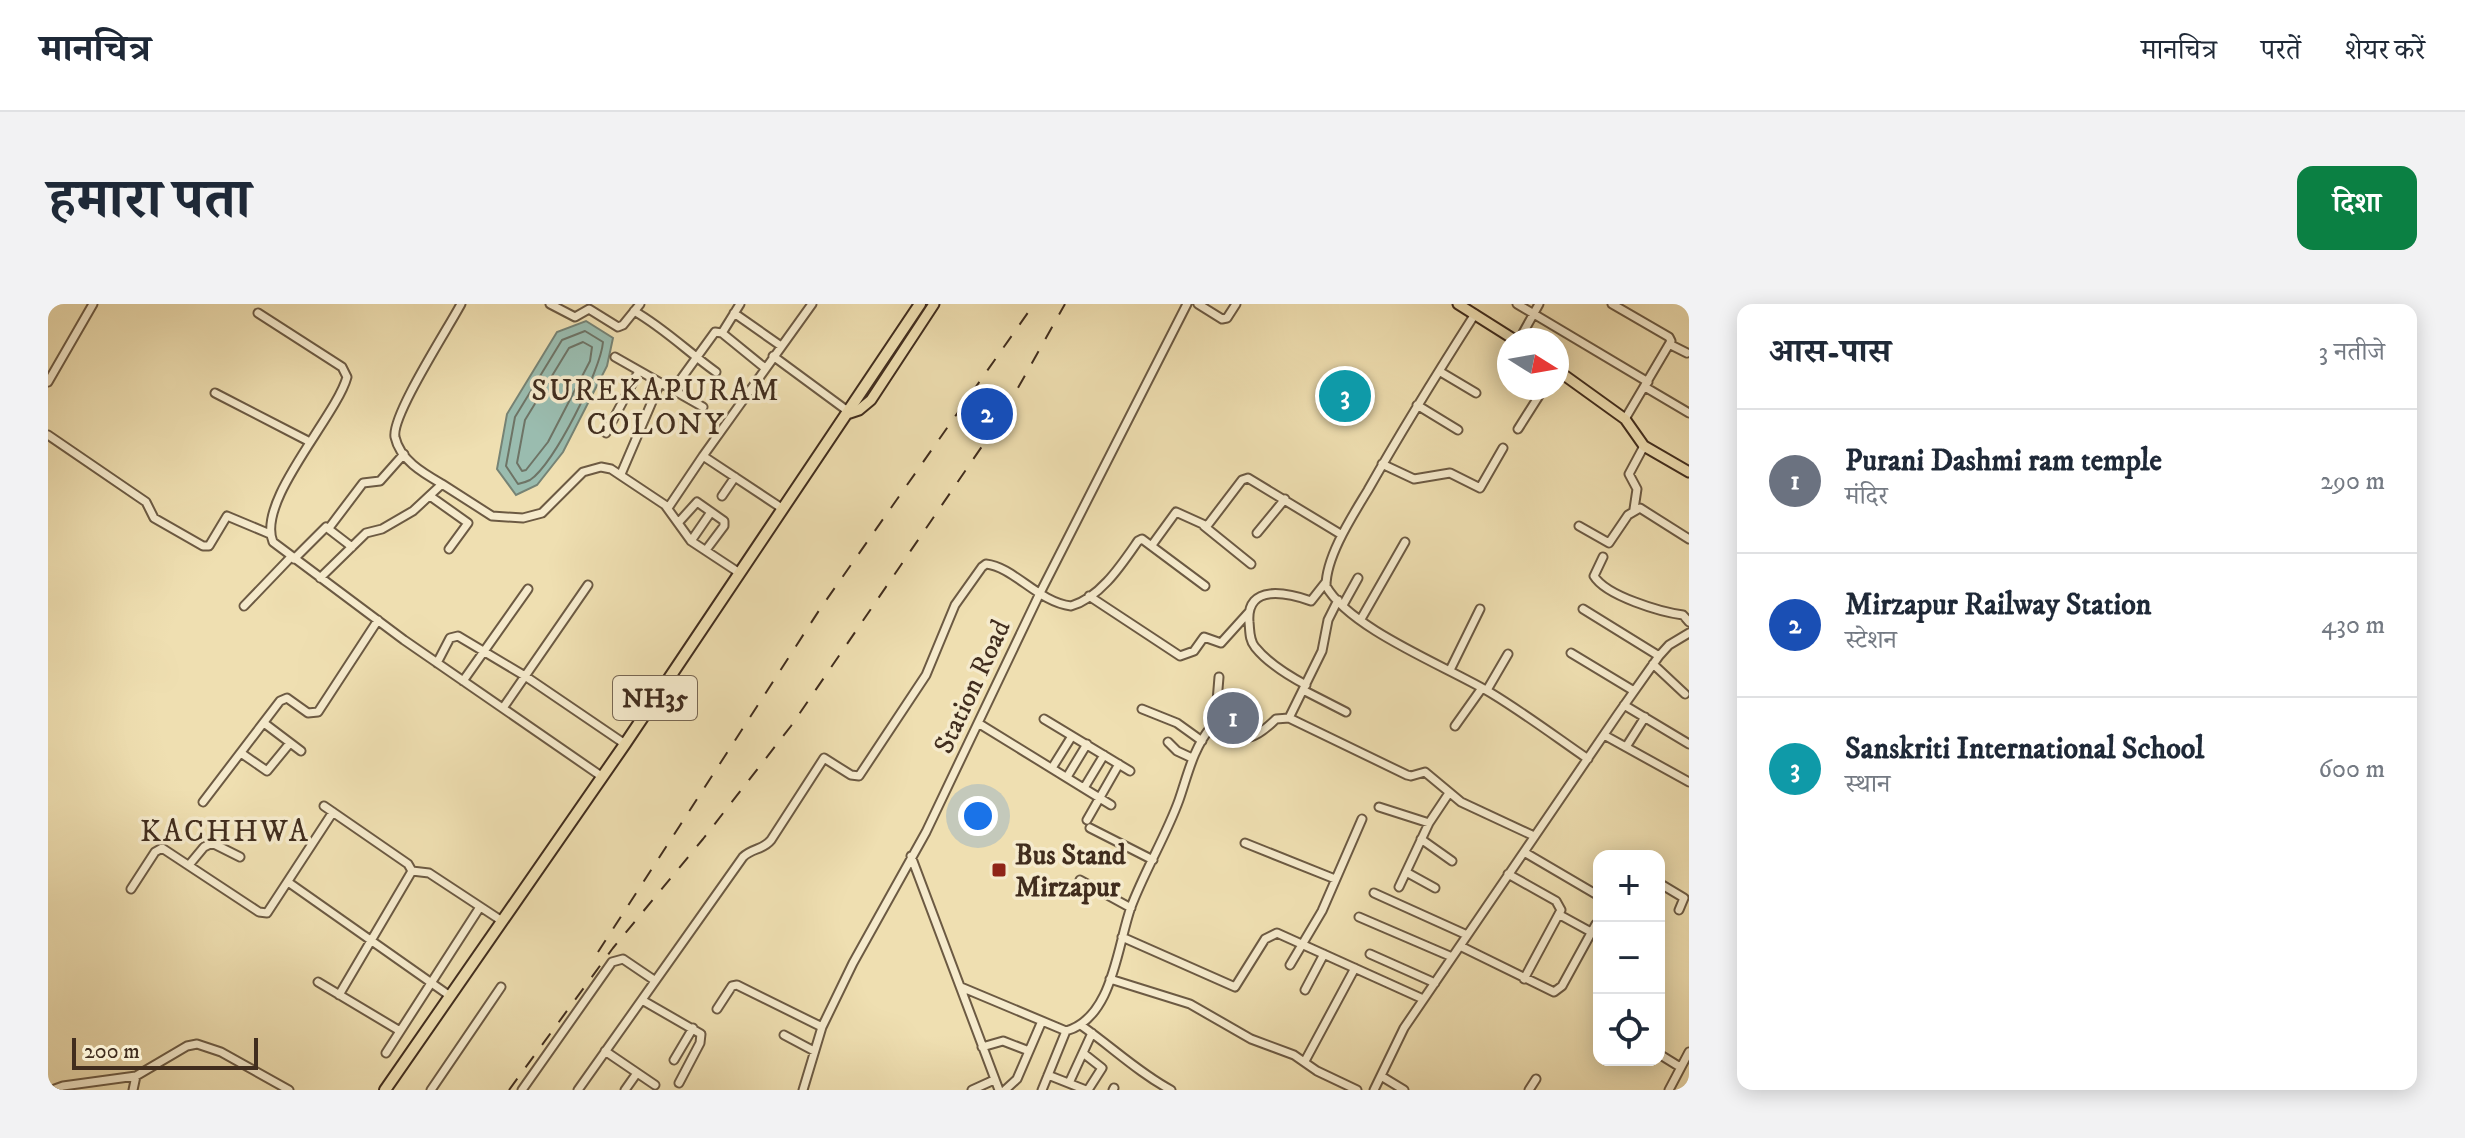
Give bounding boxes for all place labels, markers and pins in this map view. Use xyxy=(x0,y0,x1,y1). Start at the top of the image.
pin: 3 xyxy=(1319,366,1371,426)
pin: 2 xyxy=(961,384,1013,444)
pin: 1 xyxy=(1207,688,1259,748)
place label: Bus Stand Mirzapur xyxy=(1015,838,1127,905)
marker: Bus Stand Mirzapur xyxy=(990,861,1008,879)

